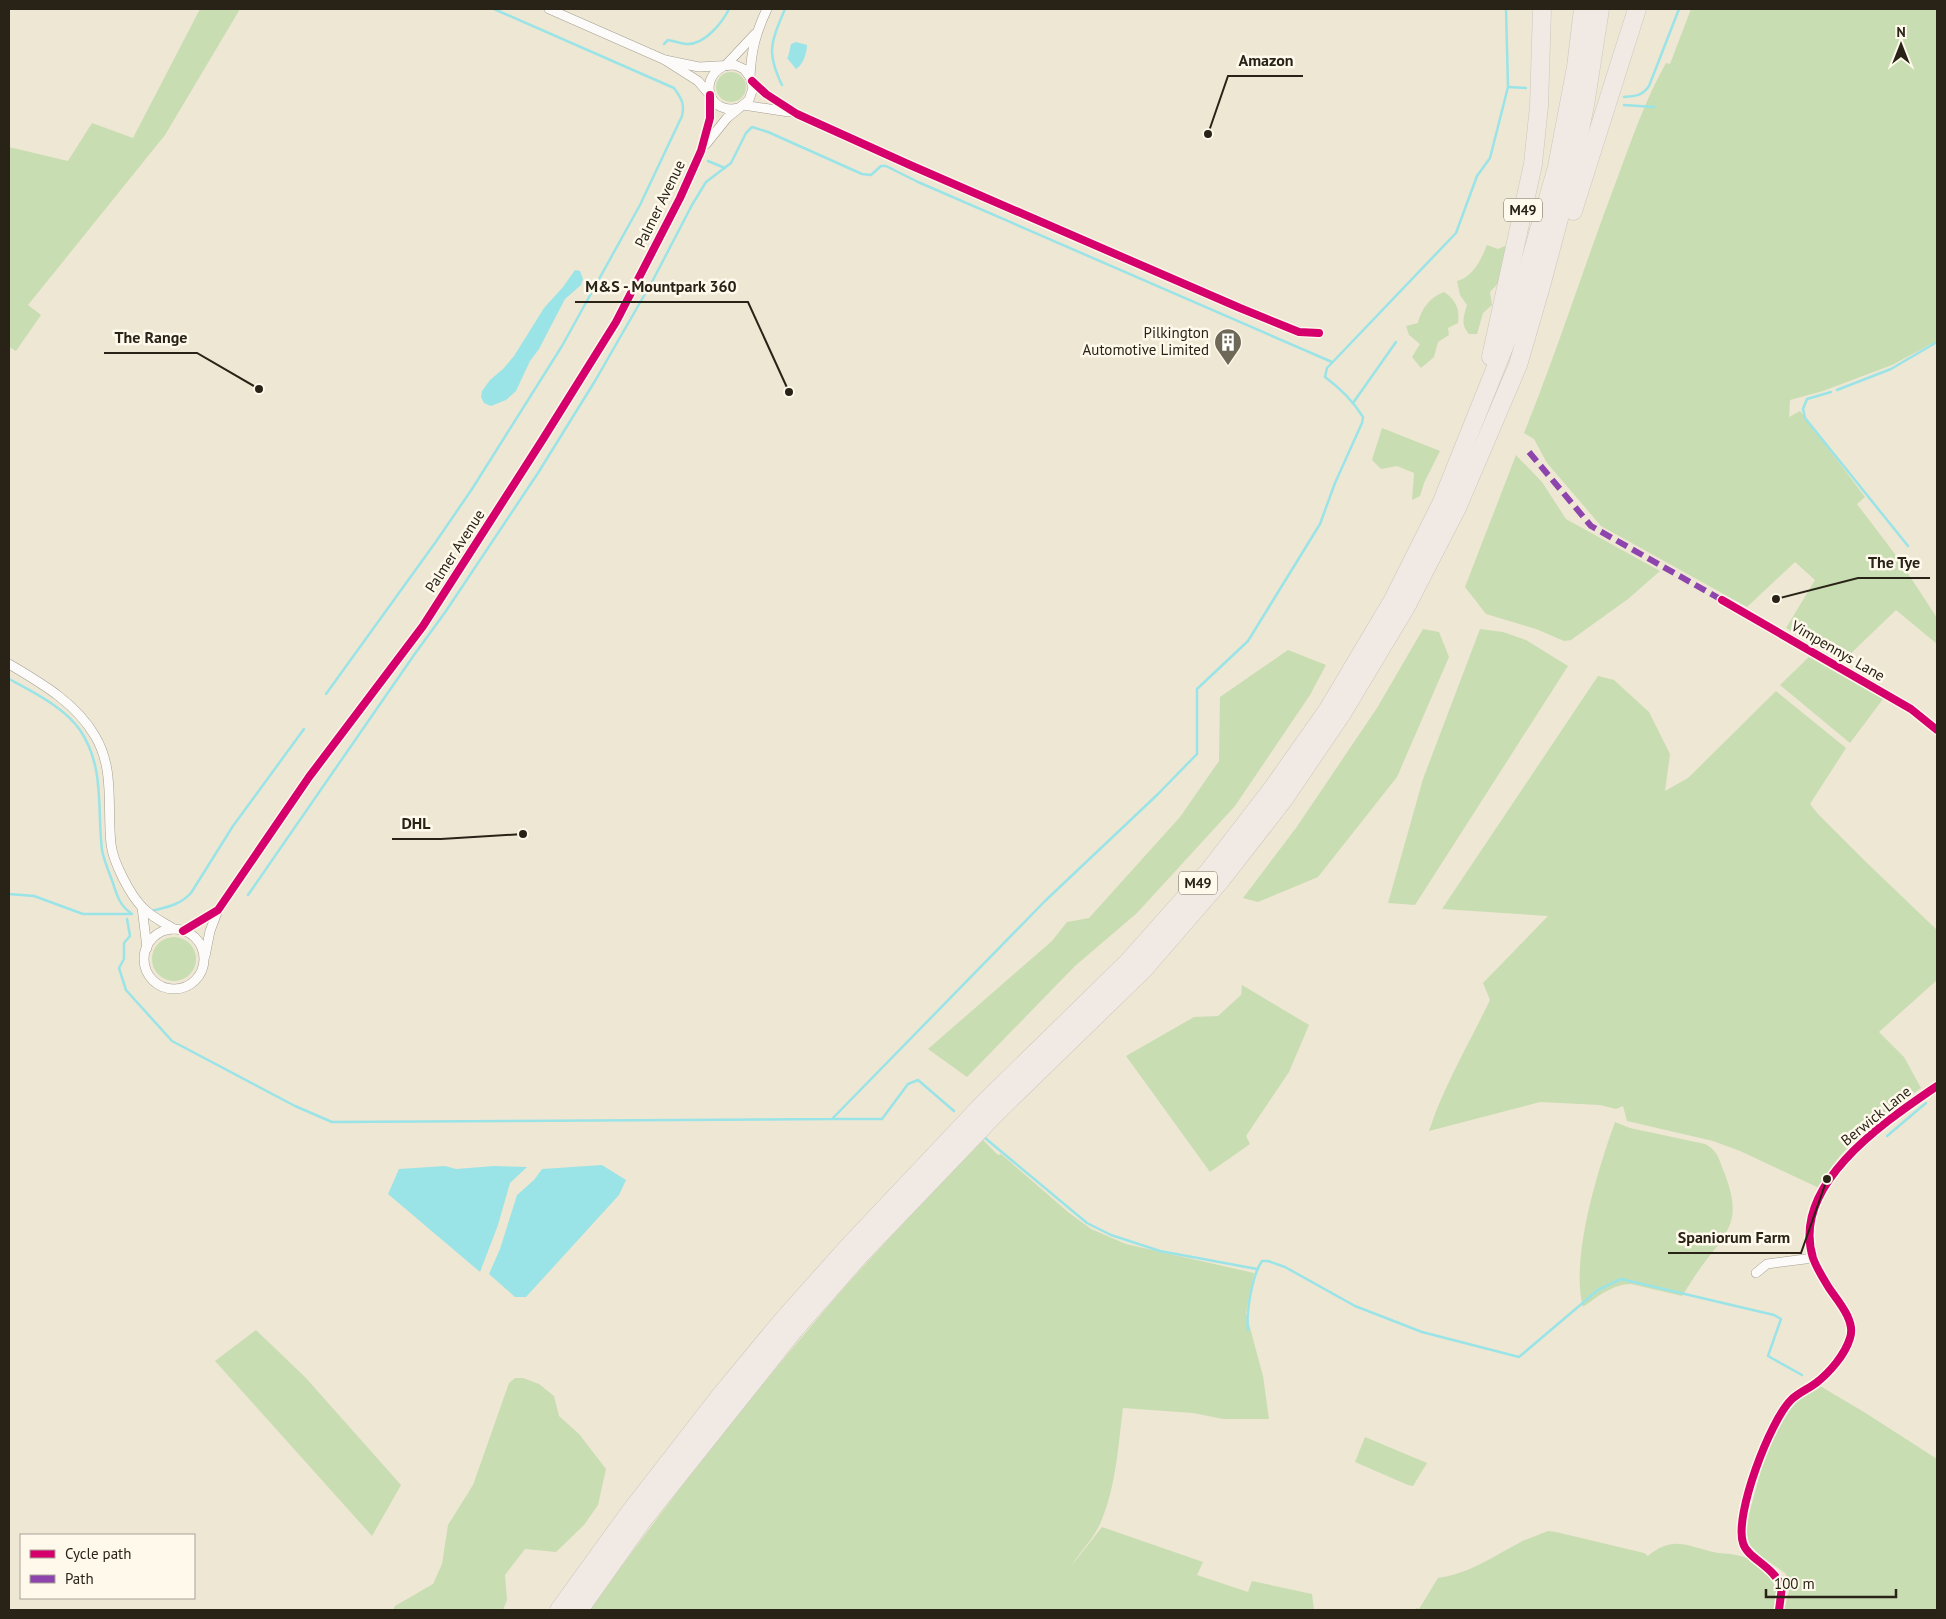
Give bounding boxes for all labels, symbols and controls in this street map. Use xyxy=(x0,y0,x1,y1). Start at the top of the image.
north arrow xyxy=(1876,20,1926,70)
text: N xyxy=(1896,23,1906,41)
callout: Amazon xyxy=(1228,45,1303,76)
text: Amazon xyxy=(1238,50,1294,70)
street label: Palmer Avenue xyxy=(630,157,689,251)
road number: M49 xyxy=(1504,198,1542,222)
callout: M&S - Mountpark 360 xyxy=(575,271,748,302)
text: M&S - Mountpark 360 xyxy=(585,276,737,296)
callout: The Range xyxy=(104,322,197,353)
place label: Pilkington Automotive Limited xyxy=(1083,323,1209,359)
text: The Range xyxy=(115,327,187,347)
building icon: Pilkington Automotive Limited xyxy=(1213,327,1243,366)
street label: Palmer Avenue xyxy=(421,506,488,596)
callout: The Tye xyxy=(1858,547,1930,578)
text: The Tye xyxy=(1868,552,1920,572)
street label: Vimpennys Lane xyxy=(1787,616,1888,685)
callout: DHL xyxy=(392,808,441,839)
text: DHL xyxy=(402,813,431,833)
road number: M49 xyxy=(1179,871,1217,894)
street label: Berwick Lane xyxy=(1837,1082,1915,1150)
callout: Spaniorum Farm xyxy=(1668,1222,1801,1253)
text: Spaniorum Farm xyxy=(1678,1227,1790,1247)
legend xyxy=(20,1534,195,1599)
text: Cycle path xyxy=(65,1544,131,1563)
scale bar xyxy=(1766,1566,1896,1598)
text: Path xyxy=(65,1569,94,1588)
text: 100 m xyxy=(1774,1574,1815,1593)

